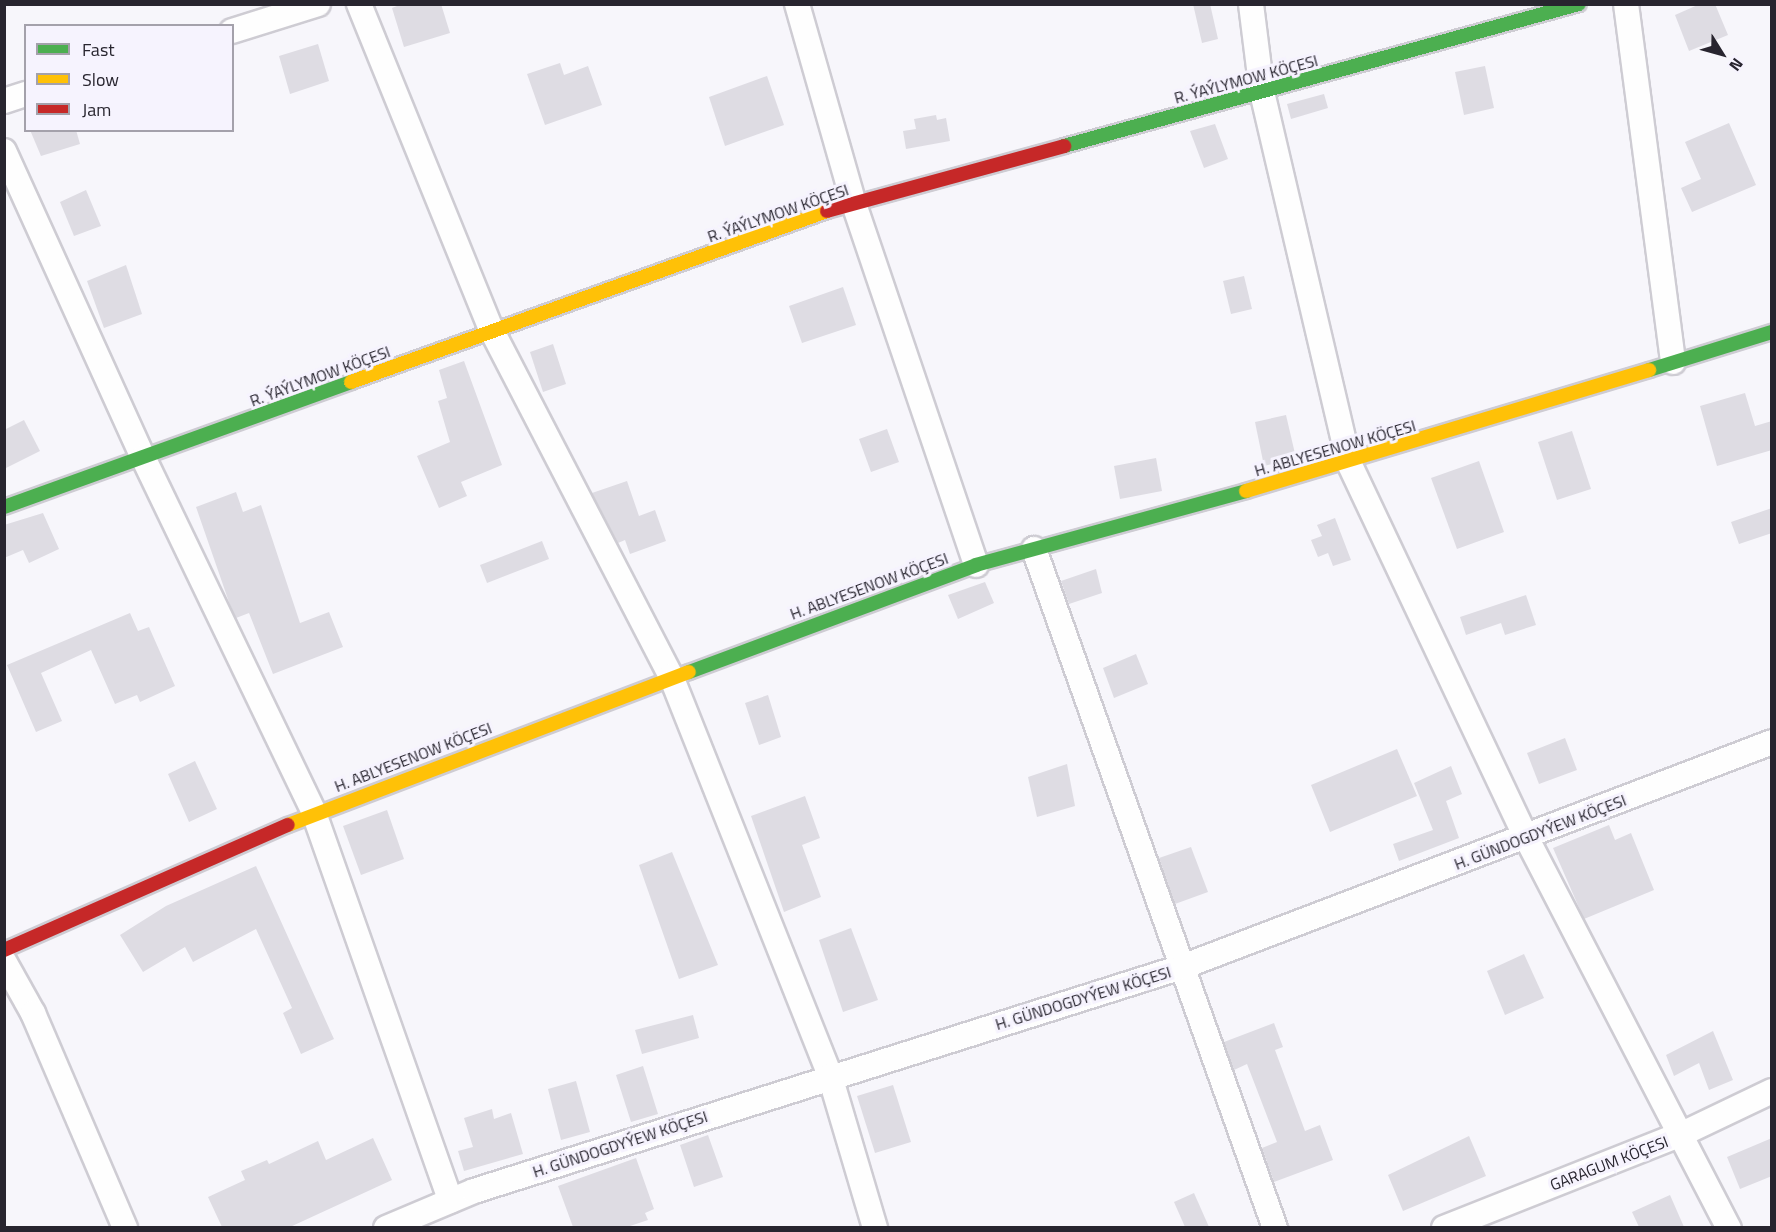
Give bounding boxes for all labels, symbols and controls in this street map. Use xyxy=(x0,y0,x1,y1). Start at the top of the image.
legend xyxy=(24,24,234,132)
north arrow xyxy=(1692,24,1752,84)
text: Fast xyxy=(82,36,115,63)
street label: R. ÝAÝLYMOW KÖÇESI xyxy=(1172,51,1320,107)
text: N xyxy=(1723,53,1749,76)
text: Slow xyxy=(82,66,119,93)
text: Jam xyxy=(82,96,111,123)
street label: R. ÝAÝLYMOW KÖÇESI xyxy=(705,180,851,246)
street label: R. ÝAÝLYMOW KÖÇESI xyxy=(247,342,393,410)
street label: H. ABLYESENOW KÖÇESI xyxy=(1252,416,1418,480)
street label: H. ABLYESENOW KÖÇESI xyxy=(787,548,951,624)
street label: H. ABLYESENOW KÖÇESI xyxy=(332,718,494,796)
street label: H. GÜNDOGDYÝEW KÖÇESI xyxy=(1451,790,1629,874)
street label: H. GÜNDOGDYÝEW KÖÇESI xyxy=(993,962,1173,1034)
street label: H. GÜNDOGDYÝEW KÖÇESI xyxy=(530,1107,710,1181)
street label: GARAGUM KÖÇESI xyxy=(1547,1132,1671,1194)

